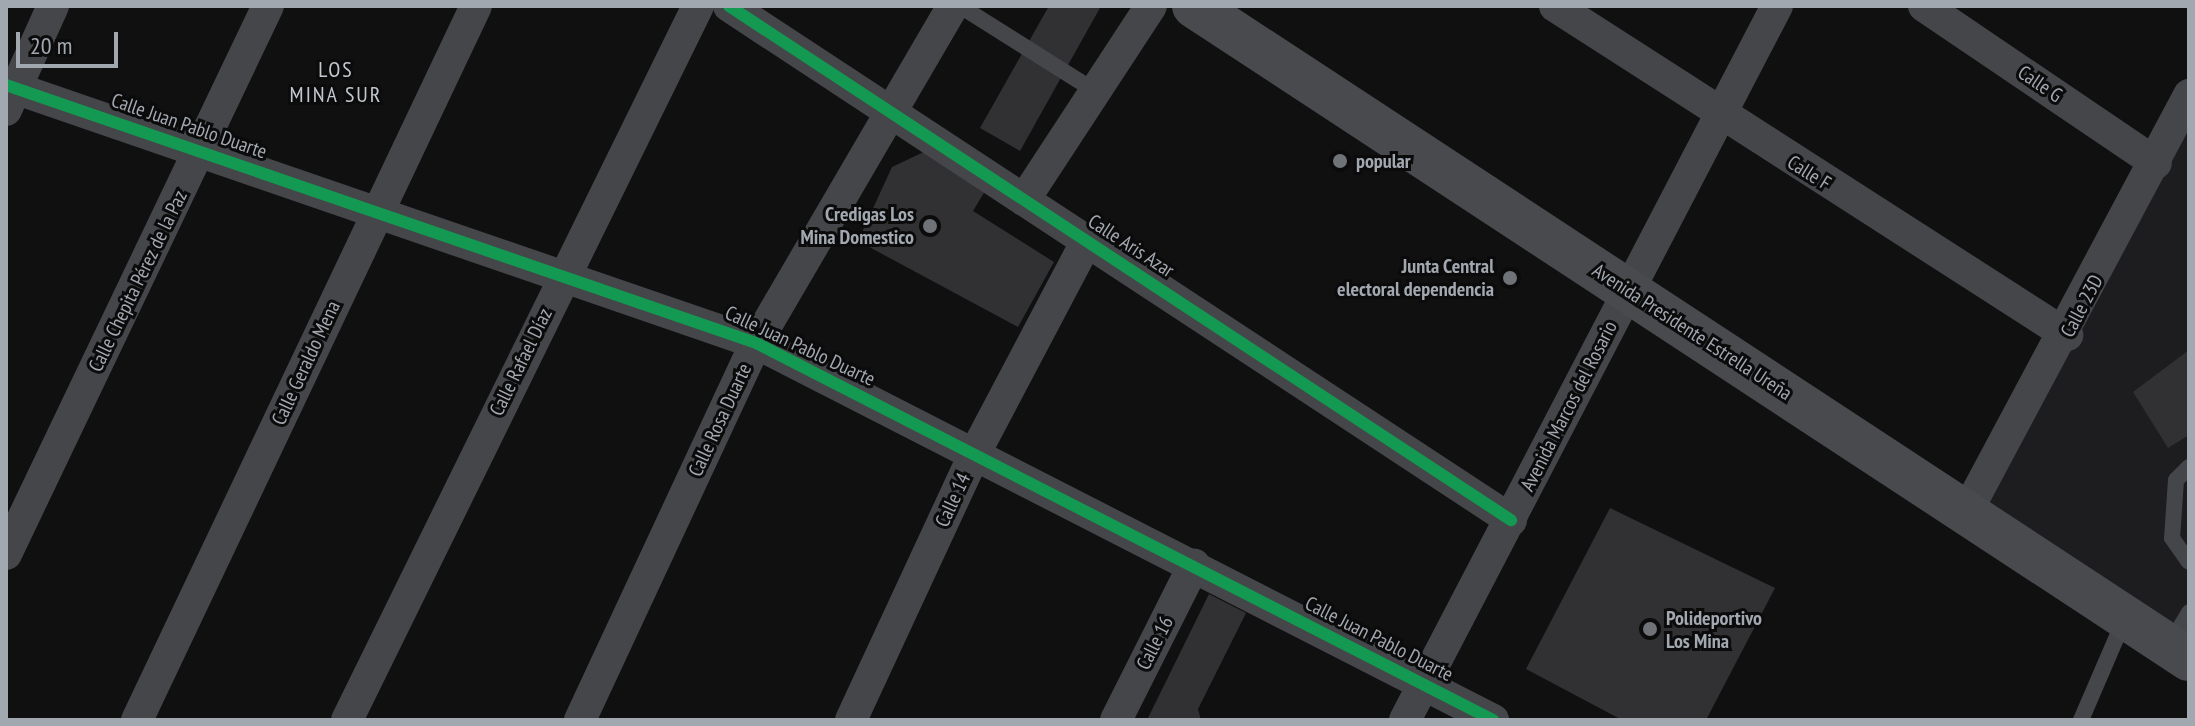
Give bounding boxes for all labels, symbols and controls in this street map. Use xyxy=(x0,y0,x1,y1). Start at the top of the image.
scale bar xyxy=(20,16,122,66)
text: 20 m xyxy=(30,30,72,61)
district label: LOS MINA SUR xyxy=(289,56,383,108)
street label: Calle G xyxy=(2013,60,2067,108)
street label: Calle Juan Pablo Duarte xyxy=(108,88,270,164)
place label: popular xyxy=(1356,149,1411,173)
street label: Calle F xyxy=(1783,150,1835,196)
marker: popular xyxy=(1331,152,1349,170)
street label: Calle Chepita Pérez de la Paz xyxy=(84,186,192,376)
place label: Credigas Los Mina Domestico xyxy=(801,202,914,249)
street label: Calle Aris Azar xyxy=(1083,209,1179,283)
marker: Credigas Los Mina Domestico xyxy=(921,217,939,235)
place label: Junta Central electoral dependencia xyxy=(1337,254,1494,301)
street label: Avenida Presidente Estrella Ureña xyxy=(1588,259,1796,405)
marker: Junta Central electoral dependencia xyxy=(1501,269,1519,287)
street label: Calle 23D xyxy=(2056,271,2108,341)
street label: Calle Geraldo Mena xyxy=(267,297,345,429)
street label: Calle Juan Pablo Duarte xyxy=(721,301,879,391)
street label: Calle Rafael Díaz xyxy=(485,304,557,420)
street label: Avenida Marcos del Rosario xyxy=(1516,317,1622,495)
street label: Calle Rosa Duarte xyxy=(683,360,757,480)
street label: Calle 14 xyxy=(930,469,976,531)
street label: Calle Juan Pablo Duarte xyxy=(1301,591,1457,687)
place label: Polideportivo Los Mina xyxy=(1666,606,1762,653)
street label: Calle 16 xyxy=(1131,612,1179,674)
marker: Polideportivo Los Mina xyxy=(1641,620,1659,638)

